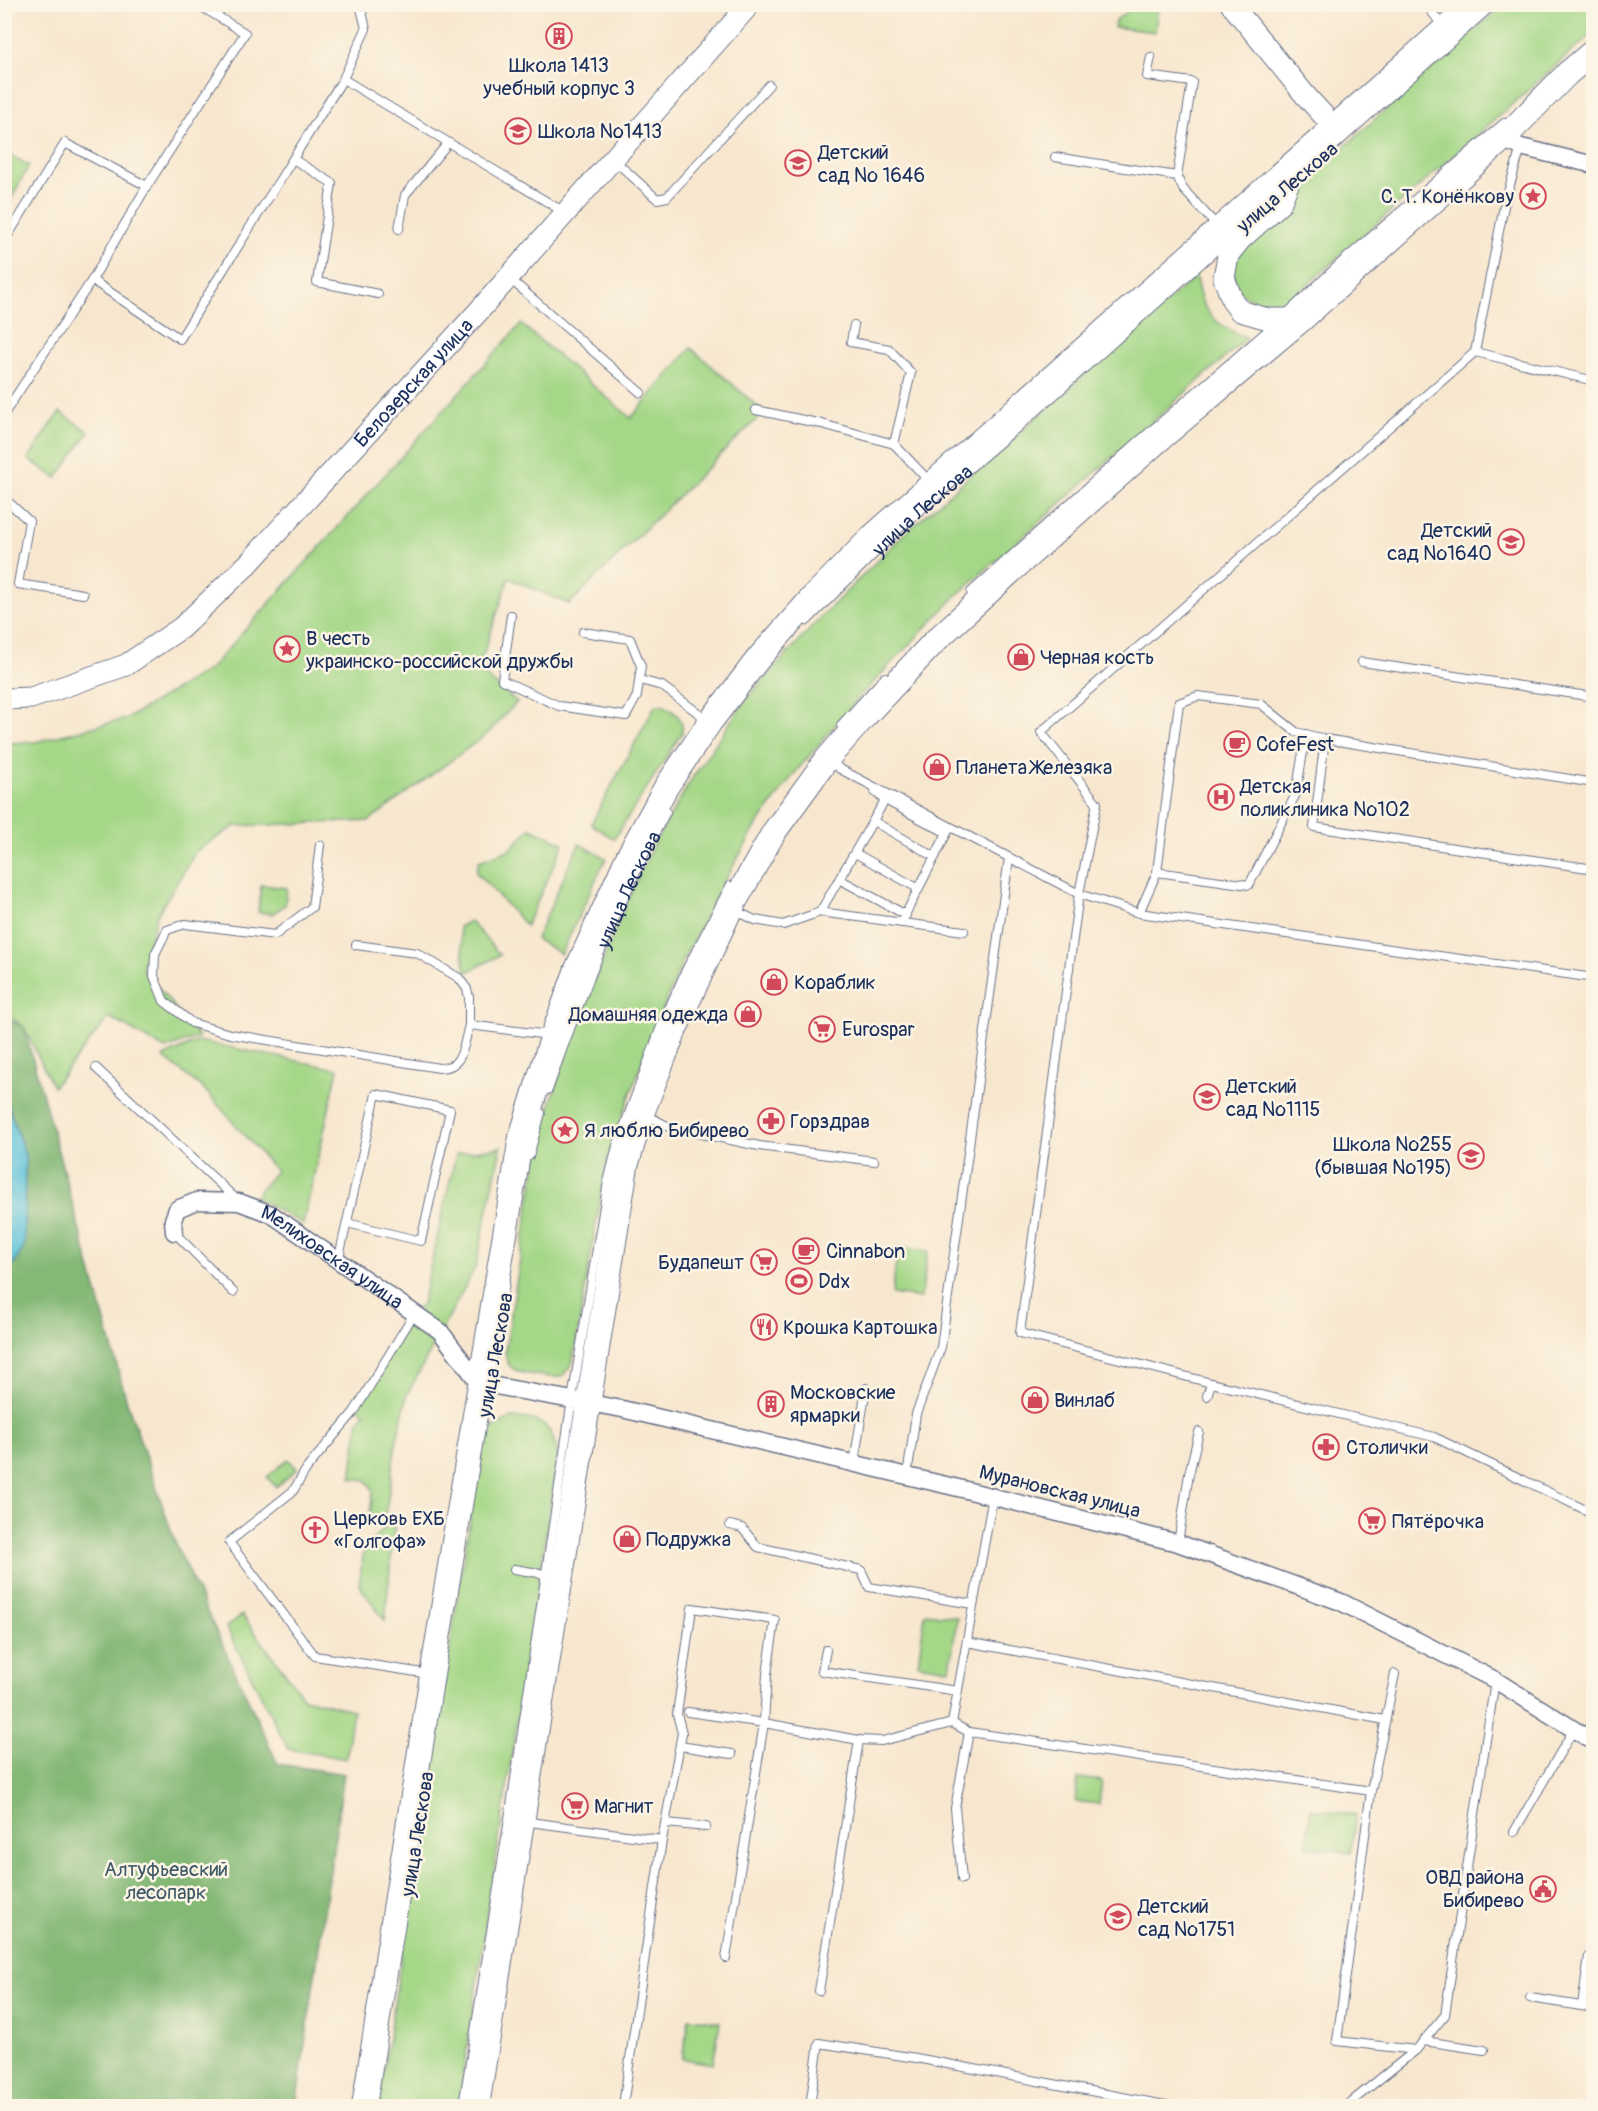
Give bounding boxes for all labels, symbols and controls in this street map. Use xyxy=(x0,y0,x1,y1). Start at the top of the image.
building icon: Школа 1413 учебный корпус 3 xyxy=(544,21,574,51)
place label: Школа 1413 учебный корпус 3 xyxy=(482,53,635,101)
school or university icon: Школа №1413 xyxy=(503,116,533,146)
place label: Школа №1413 xyxy=(538,119,662,144)
street label: улица Лескова xyxy=(1231,136,1343,239)
place label: Детский сад № 1646 xyxy=(817,140,925,188)
school or university icon: Детский сад № 1646 xyxy=(783,148,813,178)
place icon: С. Т. Конёнкову xyxy=(1518,181,1548,211)
place label: С. Т. Конёнкову xyxy=(1381,184,1514,209)
street label: Белозерская улица xyxy=(349,313,479,453)
street label: улица Лескова xyxy=(866,459,978,562)
place label: Детский сад №1640 xyxy=(1387,518,1492,566)
school or university icon: Детский сад №1640 xyxy=(1496,527,1526,557)
place label: В честь украинско-российской дружбы xyxy=(305,626,574,674)
place icon: В честь украинско-российской дружбы xyxy=(272,634,302,664)
shop icon: Черная кость xyxy=(1006,642,1036,672)
place label: Черная кость xyxy=(1040,645,1154,670)
cafe icon: CofeFest xyxy=(1222,729,1252,759)
place label: CofeFest xyxy=(1256,732,1335,757)
shop icon: Планета Железяка xyxy=(922,752,952,782)
place label: Планета Железяка xyxy=(956,755,1112,780)
place label: Детская поликлиника №102 xyxy=(1239,774,1410,822)
hospital icon: Детская поликлиника №102 xyxy=(1206,782,1236,812)
street label: улица Лескова xyxy=(591,827,667,953)
shop icon: Кораблик xyxy=(759,967,789,997)
place label: Кораблик xyxy=(794,970,876,995)
shop icon: Домашняя одежда xyxy=(733,999,763,1029)
place label: Домашняя одежда xyxy=(568,1002,728,1027)
supermarket icon: Eurospar xyxy=(807,1014,837,1044)
place label: Eurospar xyxy=(842,1017,915,1042)
place label: Детский сад №1115 xyxy=(1225,1074,1320,1122)
school or university icon: Детский сад №1115 xyxy=(1192,1082,1222,1112)
pharmacy icon: Горздрав xyxy=(756,1106,786,1136)
place label: Горздрав xyxy=(790,1109,870,1134)
place icon: Я люблю Бибирево xyxy=(550,1115,580,1145)
place label: Я люблю Бибирево xyxy=(584,1118,749,1143)
place label: Школа №255 (бывшая №195) xyxy=(1314,1132,1452,1180)
school or university icon: Школа №255 (бывшая №195) xyxy=(1456,1141,1486,1171)
street label: Мелиховская улица xyxy=(258,1199,408,1315)
cafe icon: Cinnabon xyxy=(791,1236,821,1266)
place label: Cinnabon xyxy=(826,1239,905,1264)
supermarket icon: Будапешт xyxy=(749,1247,779,1277)
place label: Будапешт xyxy=(658,1250,744,1275)
sports icon: Ddx xyxy=(784,1266,814,1296)
place label: Ddx xyxy=(818,1269,850,1294)
street label: улица Лескова xyxy=(472,1291,519,1420)
restaurant icon: Крошка Картошка xyxy=(749,1312,779,1342)
place label: Крошка Картошка xyxy=(783,1315,938,1340)
place label: Московские ярмарки xyxy=(790,1380,896,1428)
shop icon: Винлаб xyxy=(1020,1385,1050,1415)
place label: Винлаб xyxy=(1054,1388,1115,1413)
building icon: Московские ярмарки xyxy=(756,1389,786,1419)
pharmacy icon: Столички xyxy=(1311,1432,1341,1462)
place label: Столички xyxy=(1346,1435,1428,1460)
street label: Мурановская улица xyxy=(977,1459,1143,1524)
place label: Церковь ЕХБ «Голгофа» xyxy=(334,1506,445,1554)
supermarket icon: Пятёрочка xyxy=(1357,1506,1387,1536)
place label: Пятёрочка xyxy=(1392,1509,1484,1534)
church icon: Церковь ЕХБ «Голгофа» xyxy=(300,1515,330,1545)
shop icon: Подружка xyxy=(612,1524,642,1554)
place label: Подружка xyxy=(646,1527,731,1552)
street label: улица Лескова xyxy=(395,1770,440,1899)
supermarket icon: Магнит xyxy=(560,1791,590,1821)
place label: Магнит xyxy=(594,1794,653,1819)
park label: Алтуфьевский лесопарк xyxy=(104,1857,228,1905)
place label: ОВД района Бибирево xyxy=(1425,1865,1524,1913)
public building icon: ОВД района Бибирево xyxy=(1528,1874,1558,1904)
place label: Детский сад №1751 xyxy=(1137,1894,1235,1942)
school or university icon: Детский сад №1751 xyxy=(1103,1902,1133,1932)

